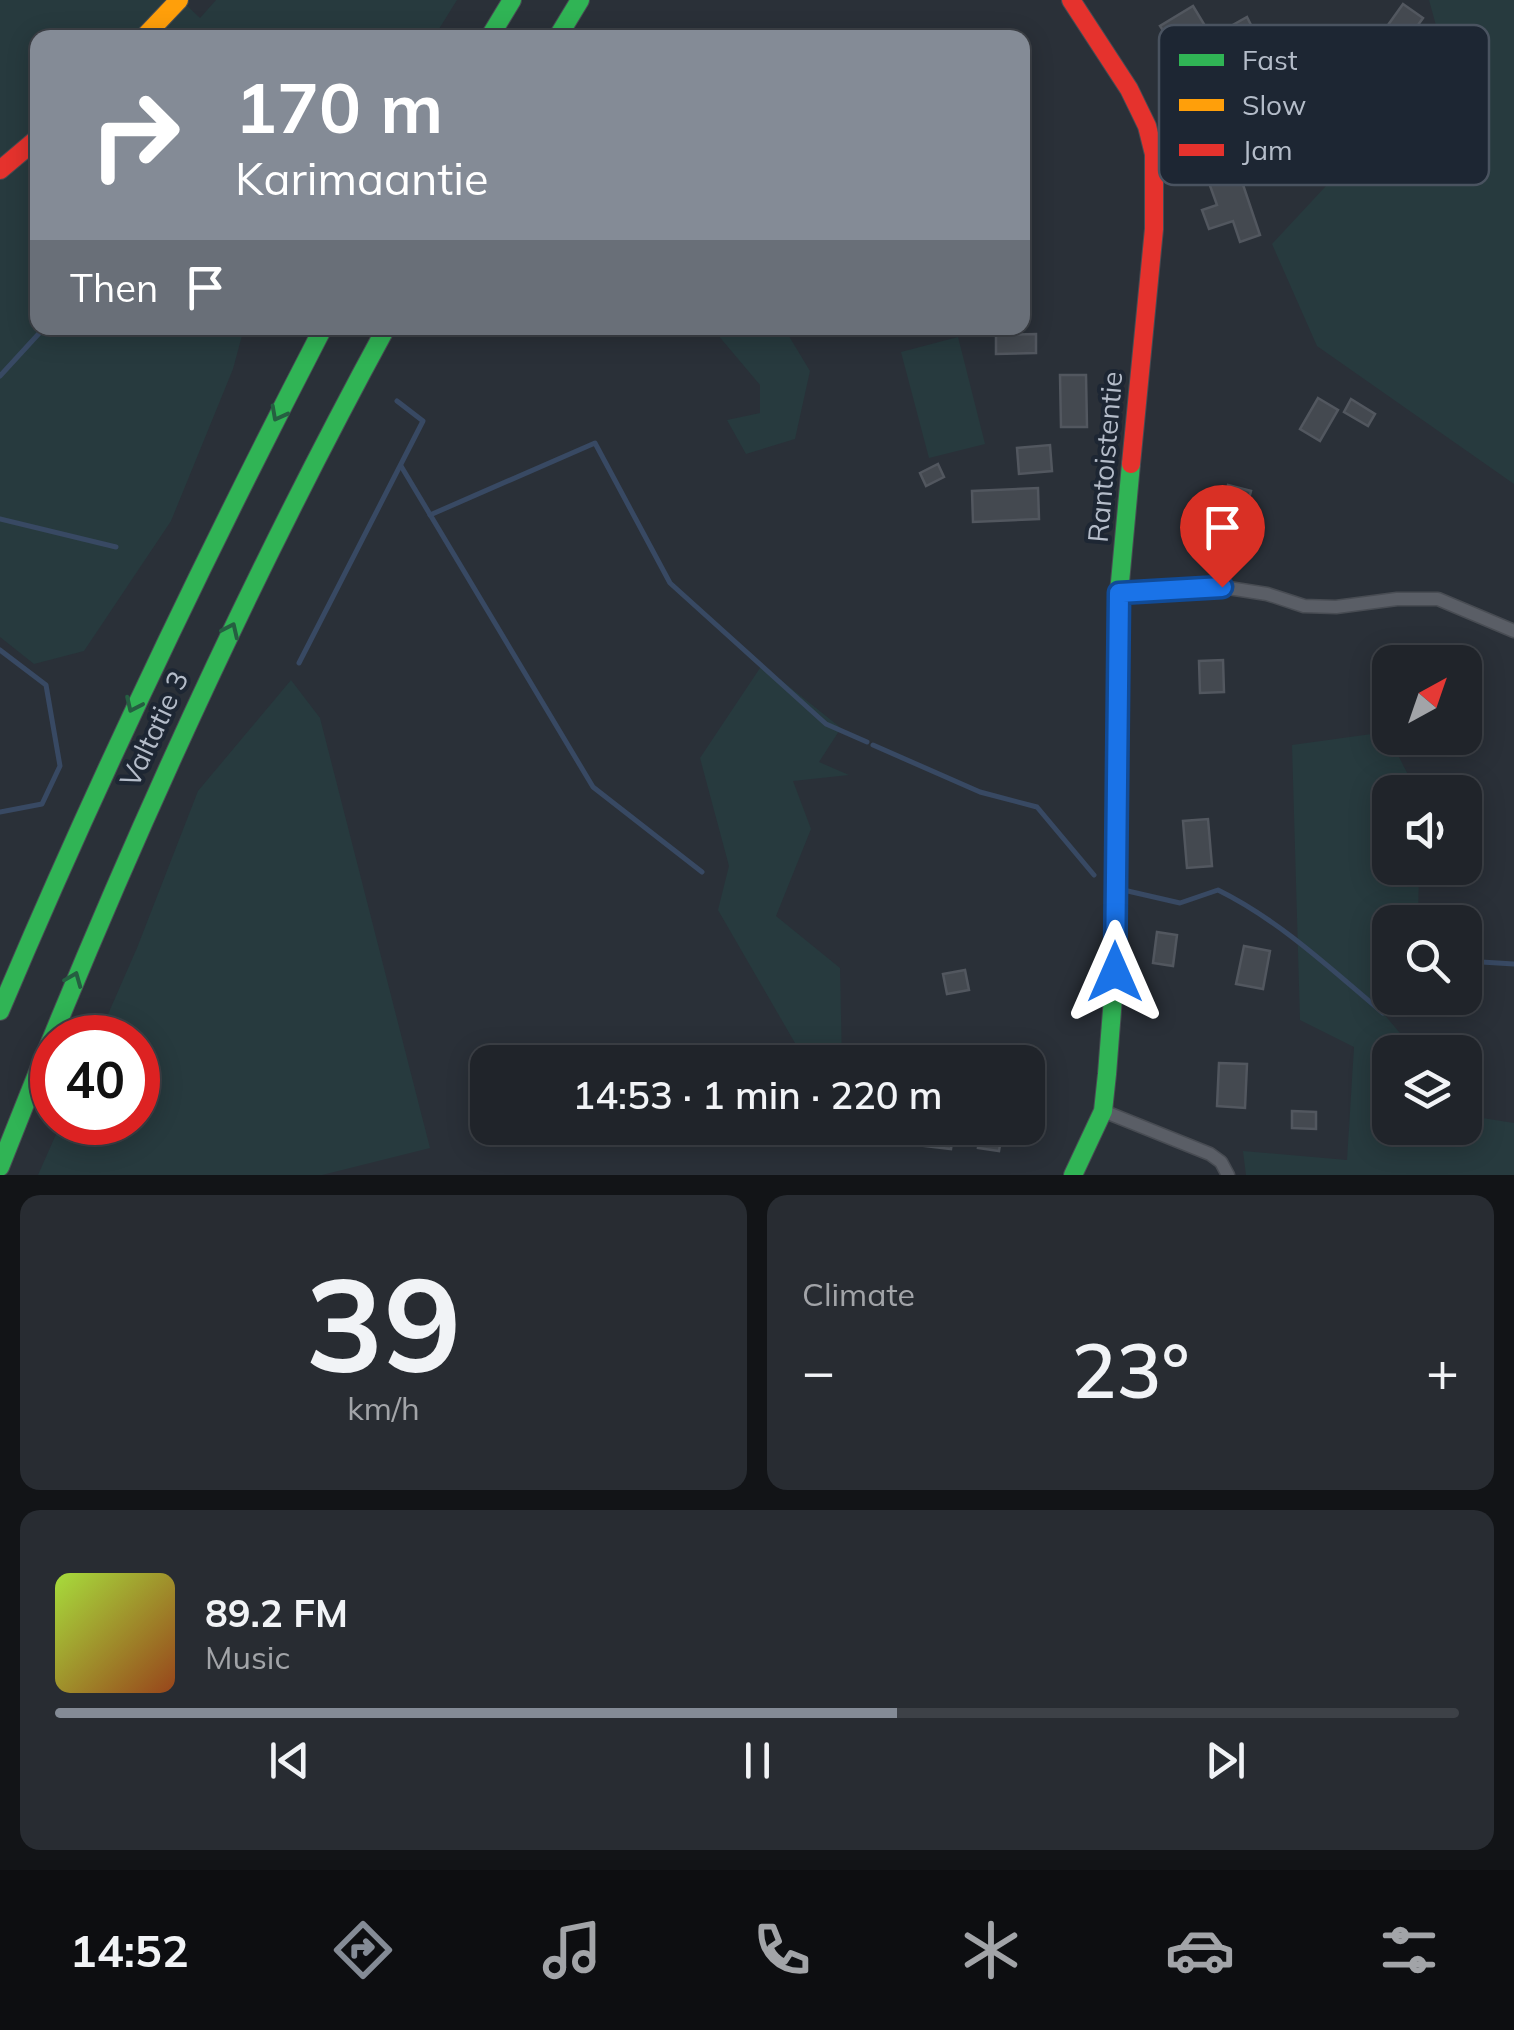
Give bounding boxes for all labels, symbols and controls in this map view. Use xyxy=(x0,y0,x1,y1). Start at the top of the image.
legend xyxy=(1159,25,1489,185)
text: Fast xyxy=(1242,42,1298,77)
text: 170 m xyxy=(235,63,443,151)
icon: right xyxy=(70,70,200,200)
text: Slow xyxy=(1242,87,1306,122)
text: Jam xyxy=(1242,132,1293,167)
text: Karimaantie xyxy=(235,150,488,206)
icon: arrive xyxy=(178,260,233,315)
text: Then xyxy=(70,264,158,312)
street label: Rantoistentie xyxy=(1080,370,1129,544)
one-way arrow xyxy=(271,403,290,421)
pin xyxy=(1180,485,1265,588)
icon: arrive xyxy=(1195,500,1250,555)
one-way arrow xyxy=(218,622,238,640)
north arrow xyxy=(1372,645,1482,755)
map controls xyxy=(1372,645,1482,1145)
street label: Valtatie 3 xyxy=(112,665,196,792)
one-way arrow xyxy=(125,695,145,713)
button: sound xyxy=(1372,775,1482,885)
button: search xyxy=(1372,905,1482,1015)
position arrow xyxy=(1063,920,1167,1024)
one-way arrow xyxy=(62,971,83,988)
speed limit sign: 40 xyxy=(30,1015,160,1145)
button: layers xyxy=(1372,1035,1482,1145)
text: 14:53 · 1 min · 220 m xyxy=(572,1071,943,1119)
text: 39 xyxy=(305,1241,462,1405)
text: Climate xyxy=(802,1274,915,1314)
text: 23° xyxy=(1071,1323,1190,1417)
text: − xyxy=(802,1336,835,1405)
text: + xyxy=(1426,1336,1459,1405)
text: km/h xyxy=(347,1388,420,1428)
text: 89.2 FM xyxy=(205,1589,348,1637)
text: Music xyxy=(205,1637,290,1677)
icon: previous xyxy=(262,1733,317,1788)
icon: pause xyxy=(730,1733,785,1788)
icon: next xyxy=(1198,1733,1253,1788)
icon: directions xyxy=(328,1915,398,1985)
icon: music xyxy=(537,1915,607,1985)
icon: phone xyxy=(747,1915,817,1985)
icon: climate xyxy=(956,1915,1026,1985)
icon: car xyxy=(1165,1915,1235,1985)
icon: filters xyxy=(1374,1915,1444,1985)
text: 14:52 xyxy=(70,1922,189,1978)

